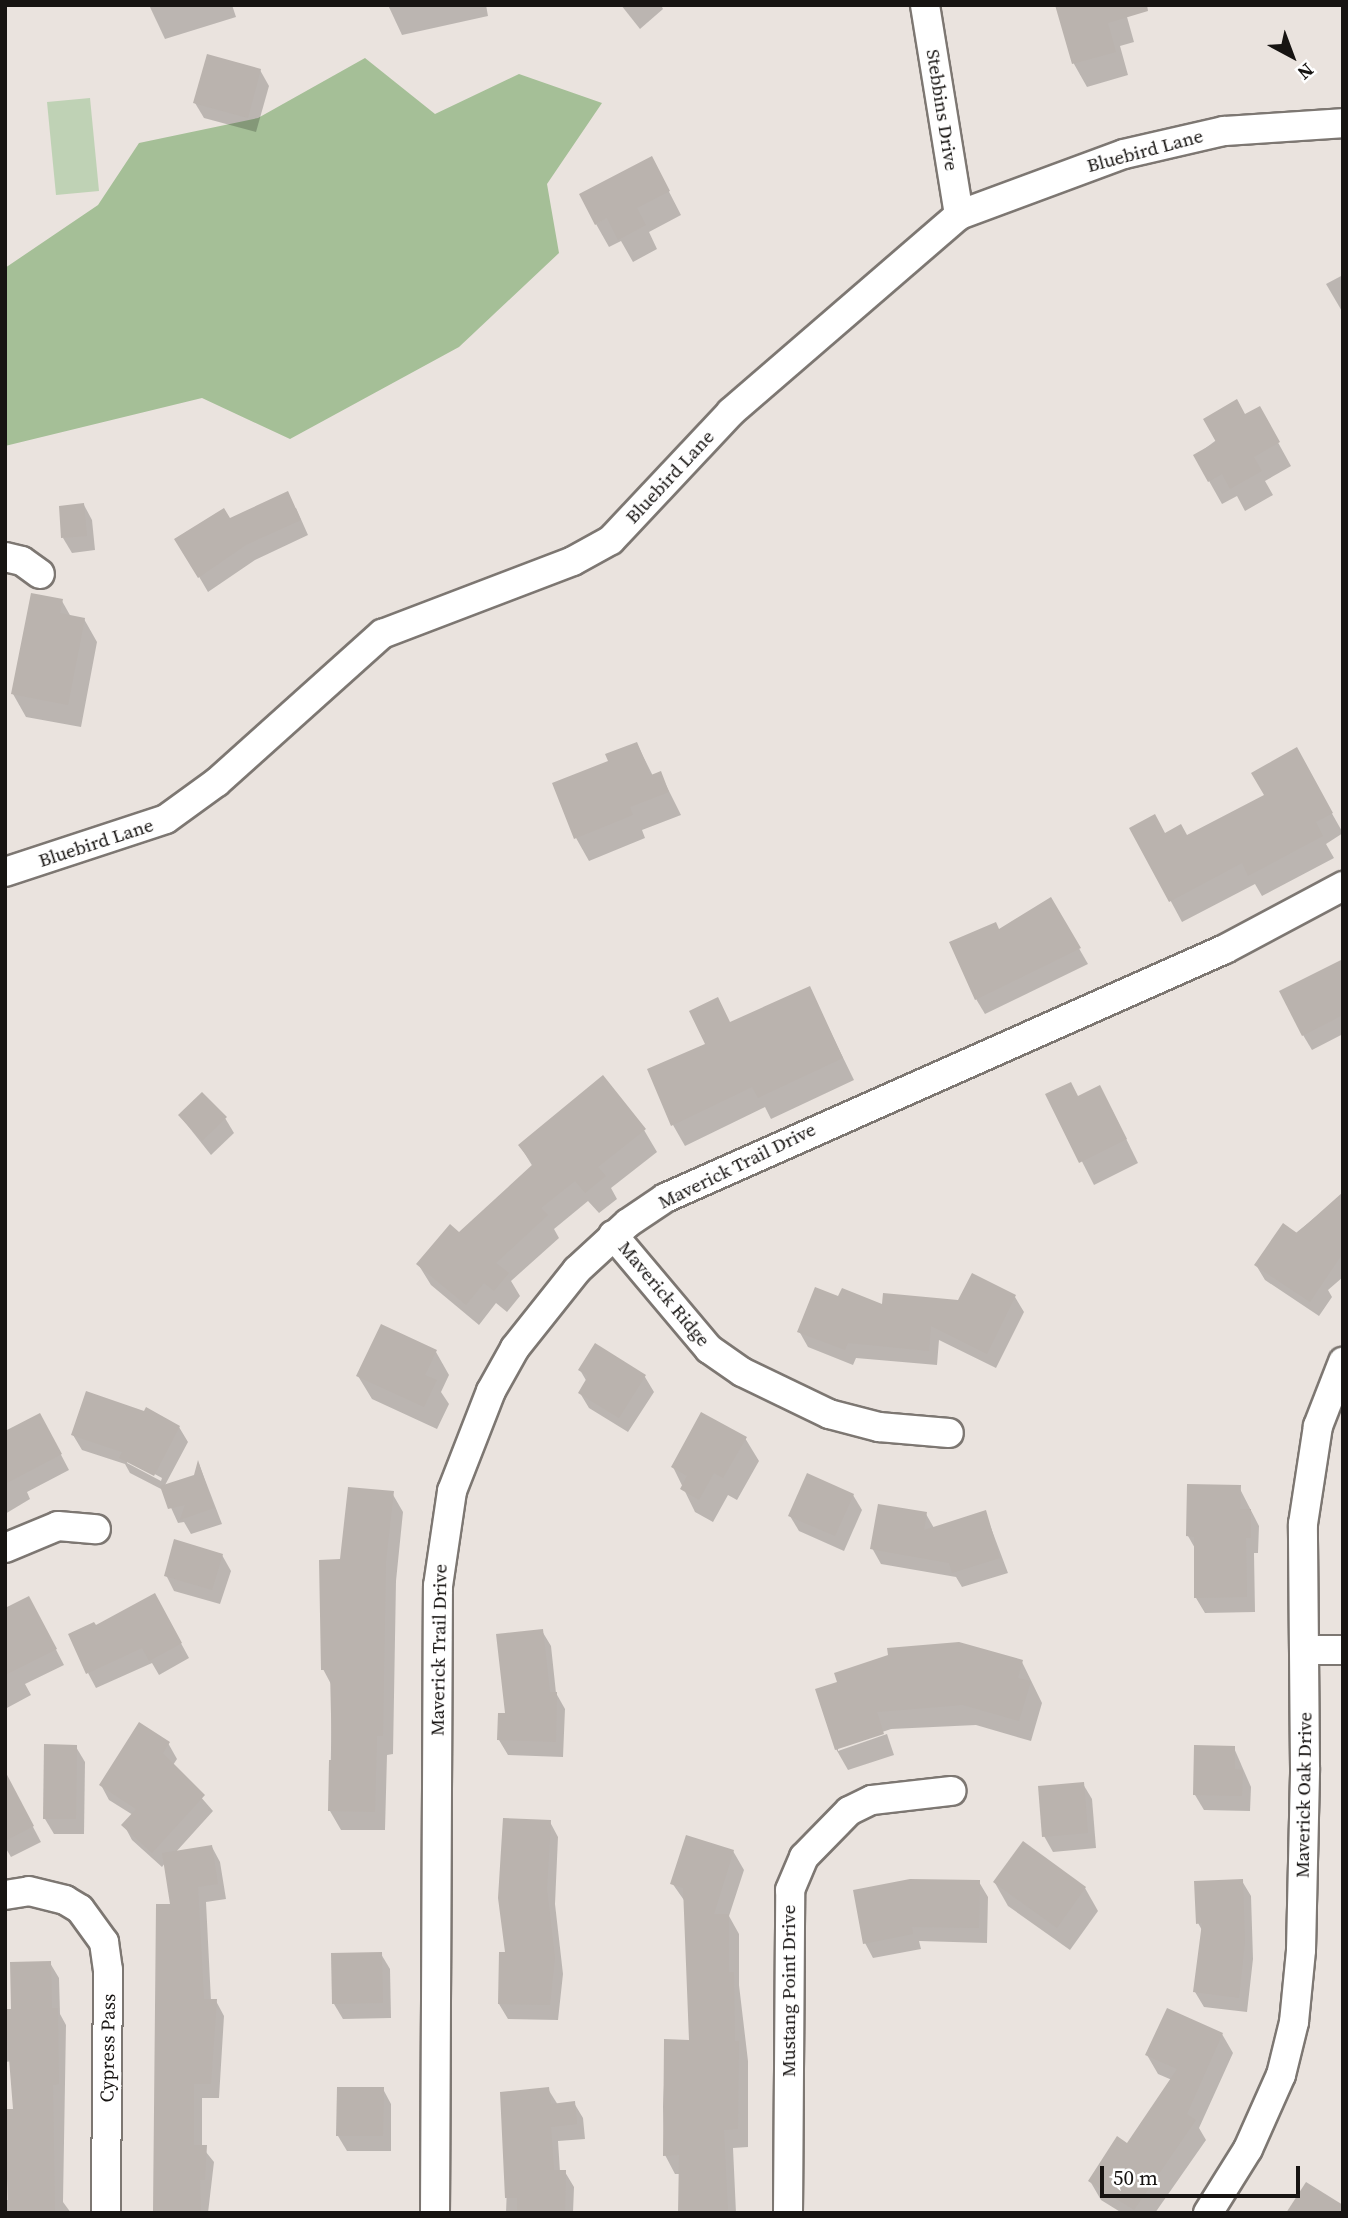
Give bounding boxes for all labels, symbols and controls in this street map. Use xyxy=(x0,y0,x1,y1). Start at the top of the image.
north arrow xyxy=(1257,21,1327,91)
street label: Stebbins Drive xyxy=(921,48,963,172)
text: N xyxy=(1292,57,1320,86)
street label: Bluebird Lane xyxy=(1084,125,1206,177)
street label: Bluebird Lane xyxy=(621,426,719,528)
street label: Bluebird Lane xyxy=(36,814,156,872)
street label: Maverick Trail Drive xyxy=(654,1118,820,1214)
street label: Maverick Ridge xyxy=(613,1237,715,1351)
street label: Maverick Trail Drive xyxy=(426,1564,452,1736)
street label: Maverick Oak Drive xyxy=(1291,1712,1317,1878)
street label: Mustang Point Drive xyxy=(778,1905,800,2077)
street label: Cypress Pass xyxy=(96,1994,120,2102)
scale bar xyxy=(1103,2152,1302,2196)
text: 50 m xyxy=(1113,2163,1158,2192)

